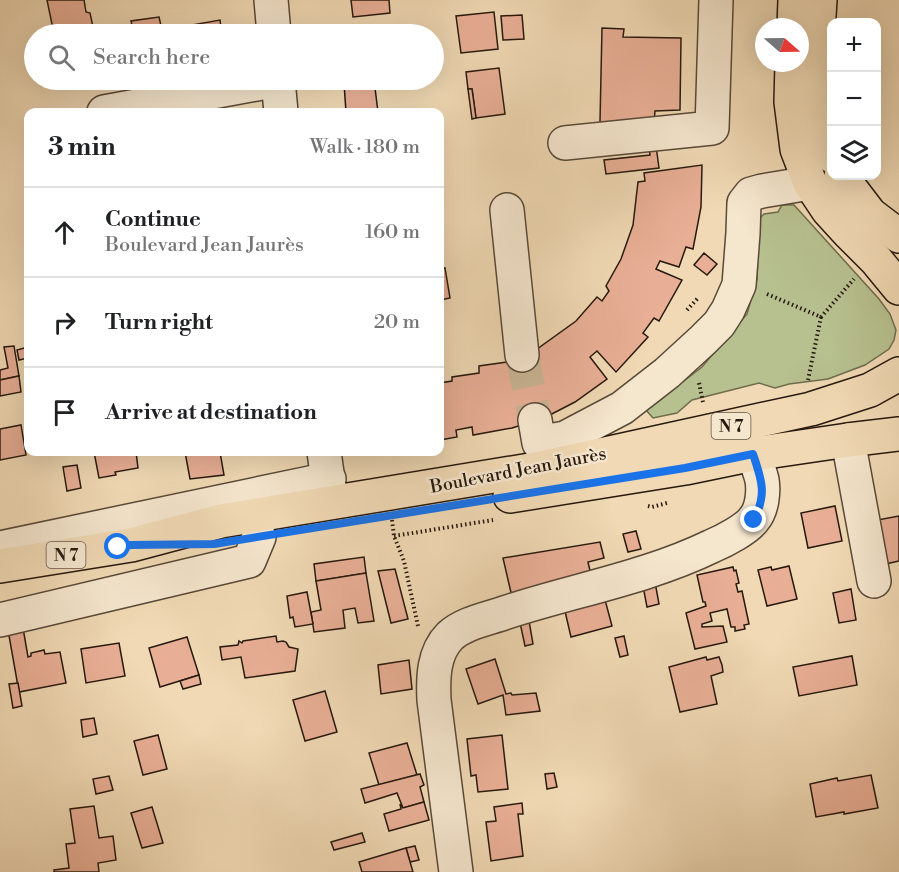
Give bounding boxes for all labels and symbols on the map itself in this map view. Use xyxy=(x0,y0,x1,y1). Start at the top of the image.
north arrow xyxy=(755,18,809,72)
road number: N 7 xyxy=(712,413,750,439)
street label: Boulevard Jean Jaurès xyxy=(427,442,608,499)
route end xyxy=(740,506,766,532)
route start xyxy=(104,533,130,559)
road number: N 7 xyxy=(46,542,86,568)

